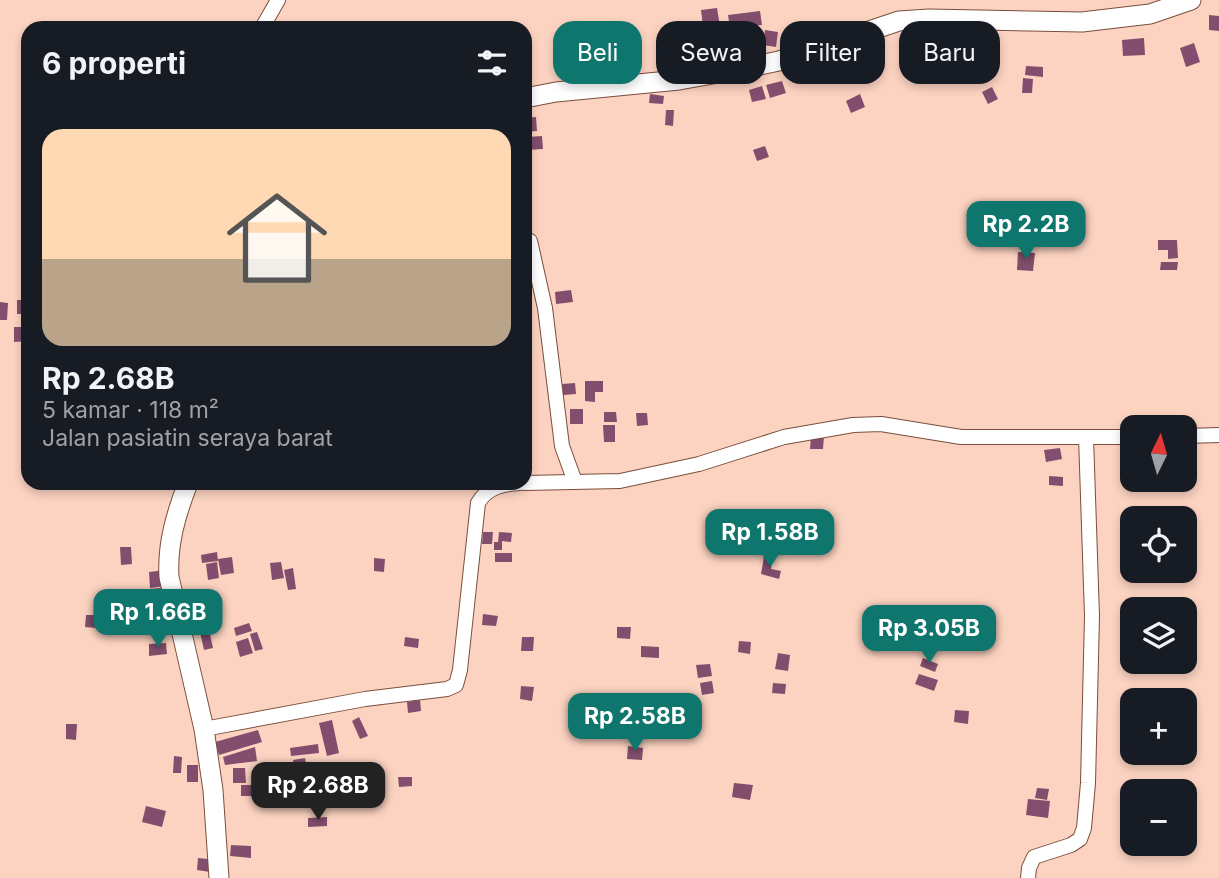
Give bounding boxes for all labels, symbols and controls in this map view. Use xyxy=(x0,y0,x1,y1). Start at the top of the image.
chip: Beli xyxy=(553,21,642,84)
chip: Sewa xyxy=(656,21,766,84)
chip: Filter xyxy=(780,21,885,84)
chip: Baru xyxy=(899,21,1000,84)
icon: filters xyxy=(473,44,511,82)
text: 6 properti xyxy=(42,45,186,81)
icon: home xyxy=(214,175,340,301)
pin: Rp 2.2B xyxy=(961,202,1091,261)
text: Rp 2.2B xyxy=(983,210,1069,238)
text: Rp 2.68B xyxy=(42,360,175,396)
text: 5 kamar · 118 m² xyxy=(42,396,219,424)
north arrow xyxy=(1120,415,1197,492)
map controls xyxy=(1120,415,1197,856)
text: Jalan pasiatin seraya barat xyxy=(42,424,333,452)
button: locate xyxy=(1120,506,1197,583)
pin: Rp 1.58B xyxy=(698,510,842,569)
text: Rp 1.58B xyxy=(721,518,819,546)
pin: Rp 1.66B xyxy=(86,590,230,649)
button: layers xyxy=(1120,597,1197,674)
text: Rp 1.66B xyxy=(109,598,207,626)
pin: Rp 3.05B xyxy=(857,606,1001,665)
text: Rp 3.05B xyxy=(878,614,980,642)
button: + xyxy=(1120,688,1197,765)
pin: Rp 2.58B xyxy=(563,694,707,753)
text: Rp 2.58B xyxy=(584,702,686,730)
pin: Rp 2.68B xyxy=(246,762,390,822)
text: Rp 2.68B xyxy=(267,771,369,799)
button: − xyxy=(1120,779,1197,856)

